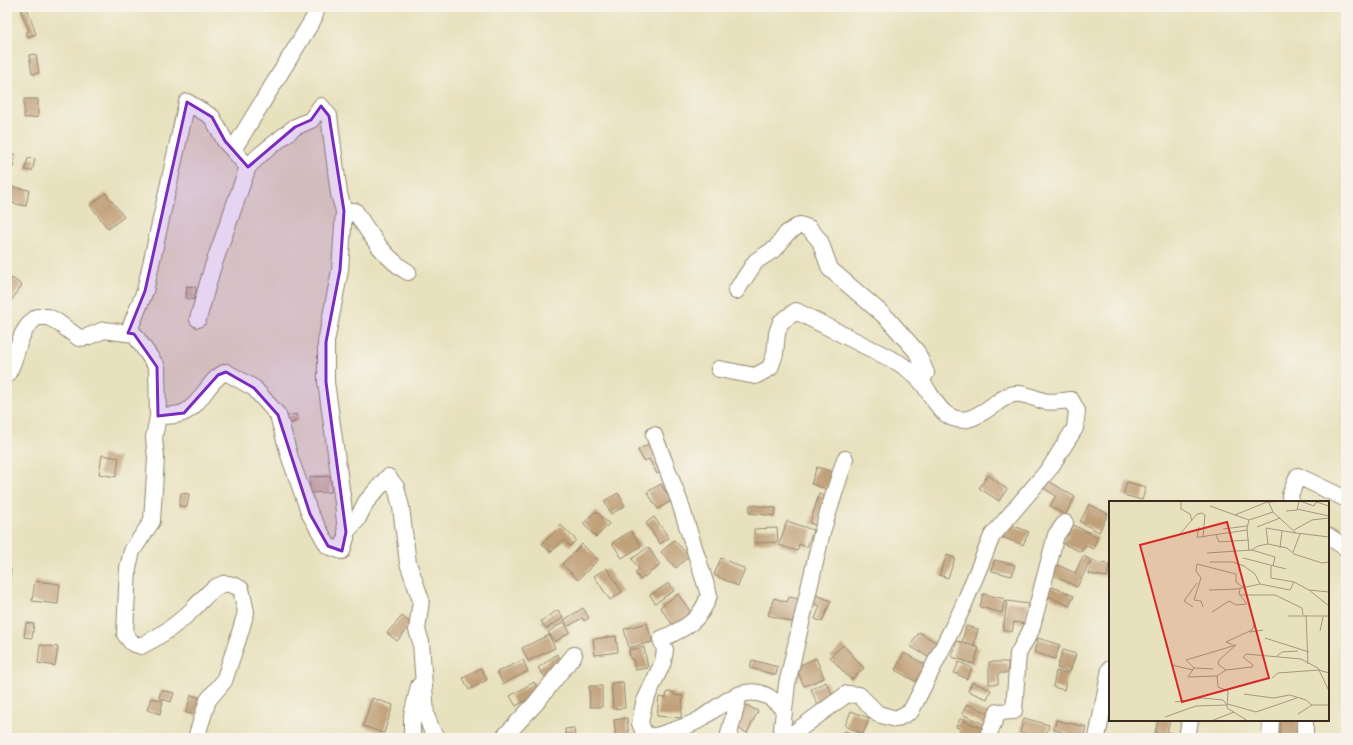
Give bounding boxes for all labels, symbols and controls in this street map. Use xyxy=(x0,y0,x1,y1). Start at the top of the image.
inset map xyxy=(1109,501,1329,721)

